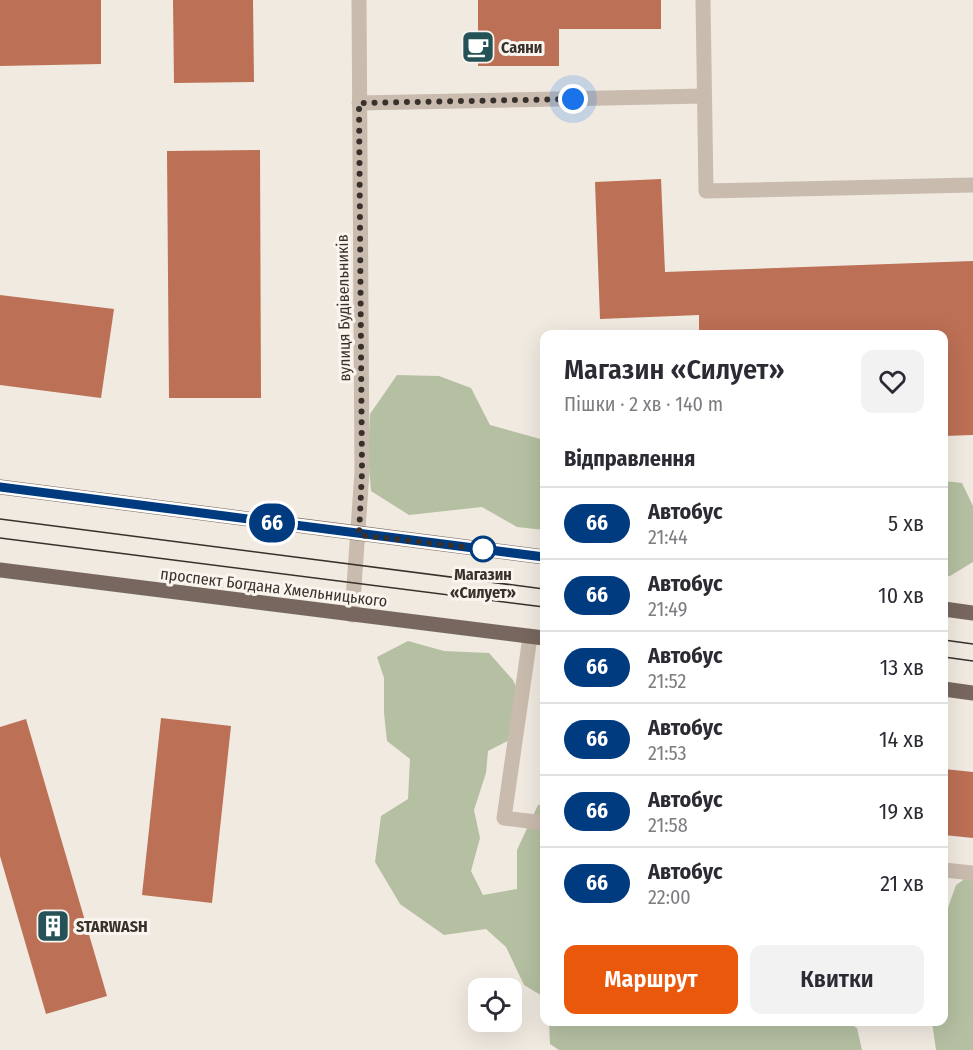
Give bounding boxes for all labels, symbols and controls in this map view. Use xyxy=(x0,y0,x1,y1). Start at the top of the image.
cafe icon: Саяни xyxy=(460,29,496,65)
place label: Саяни xyxy=(501,38,542,57)
your location xyxy=(558,84,588,114)
street label: вулиця Будівельників xyxy=(333,234,354,382)
button: heart xyxy=(861,350,924,413)
text: Магазин «Силует» xyxy=(564,353,785,386)
text: Пішки · 2 хв · 140 m xyxy=(564,392,723,416)
text: Відправлення xyxy=(564,445,695,472)
text: Автобус xyxy=(648,498,723,525)
line badge: 66 xyxy=(245,504,299,542)
text: 66 xyxy=(261,510,283,536)
text: 66 xyxy=(586,510,608,536)
text: 5 хв xyxy=(888,510,924,537)
text: 21:44 xyxy=(648,525,688,549)
marker: Магазин «Силует» xyxy=(470,536,496,562)
street label: проспект Богдана Хмельницького xyxy=(159,564,389,611)
place label: Магазин «Силует» xyxy=(450,565,516,602)
text: Автобус xyxy=(648,570,723,597)
text: 66 xyxy=(586,582,608,608)
text: 10 хв xyxy=(878,582,924,609)
text: 21:49 xyxy=(648,597,687,621)
text: Автобус xyxy=(648,642,723,669)
text: 66 xyxy=(586,654,608,680)
text: 13 хв xyxy=(880,654,924,681)
text: 21:52 xyxy=(648,669,686,693)
text: Автобус xyxy=(648,714,723,741)
text: 66 xyxy=(586,726,608,752)
text: 14 хв xyxy=(879,726,924,753)
text: 21:53 xyxy=(648,741,687,765)
text: Автобус xyxy=(648,786,723,813)
text: 66 xyxy=(586,798,608,824)
text: 19 хв xyxy=(879,798,924,825)
text: 21:58 xyxy=(648,813,688,837)
text: Автобус xyxy=(648,858,723,885)
text: 66 xyxy=(586,870,608,896)
text: 21 хв xyxy=(880,870,924,897)
text: 22:00 xyxy=(648,885,691,909)
building icon: STARWASH xyxy=(35,908,71,944)
place label: STARWASH xyxy=(76,917,148,936)
button: Маршрут xyxy=(564,945,738,1014)
button: Квитки xyxy=(750,945,924,1014)
map controls xyxy=(468,978,522,1032)
button: locate xyxy=(468,978,522,1032)

